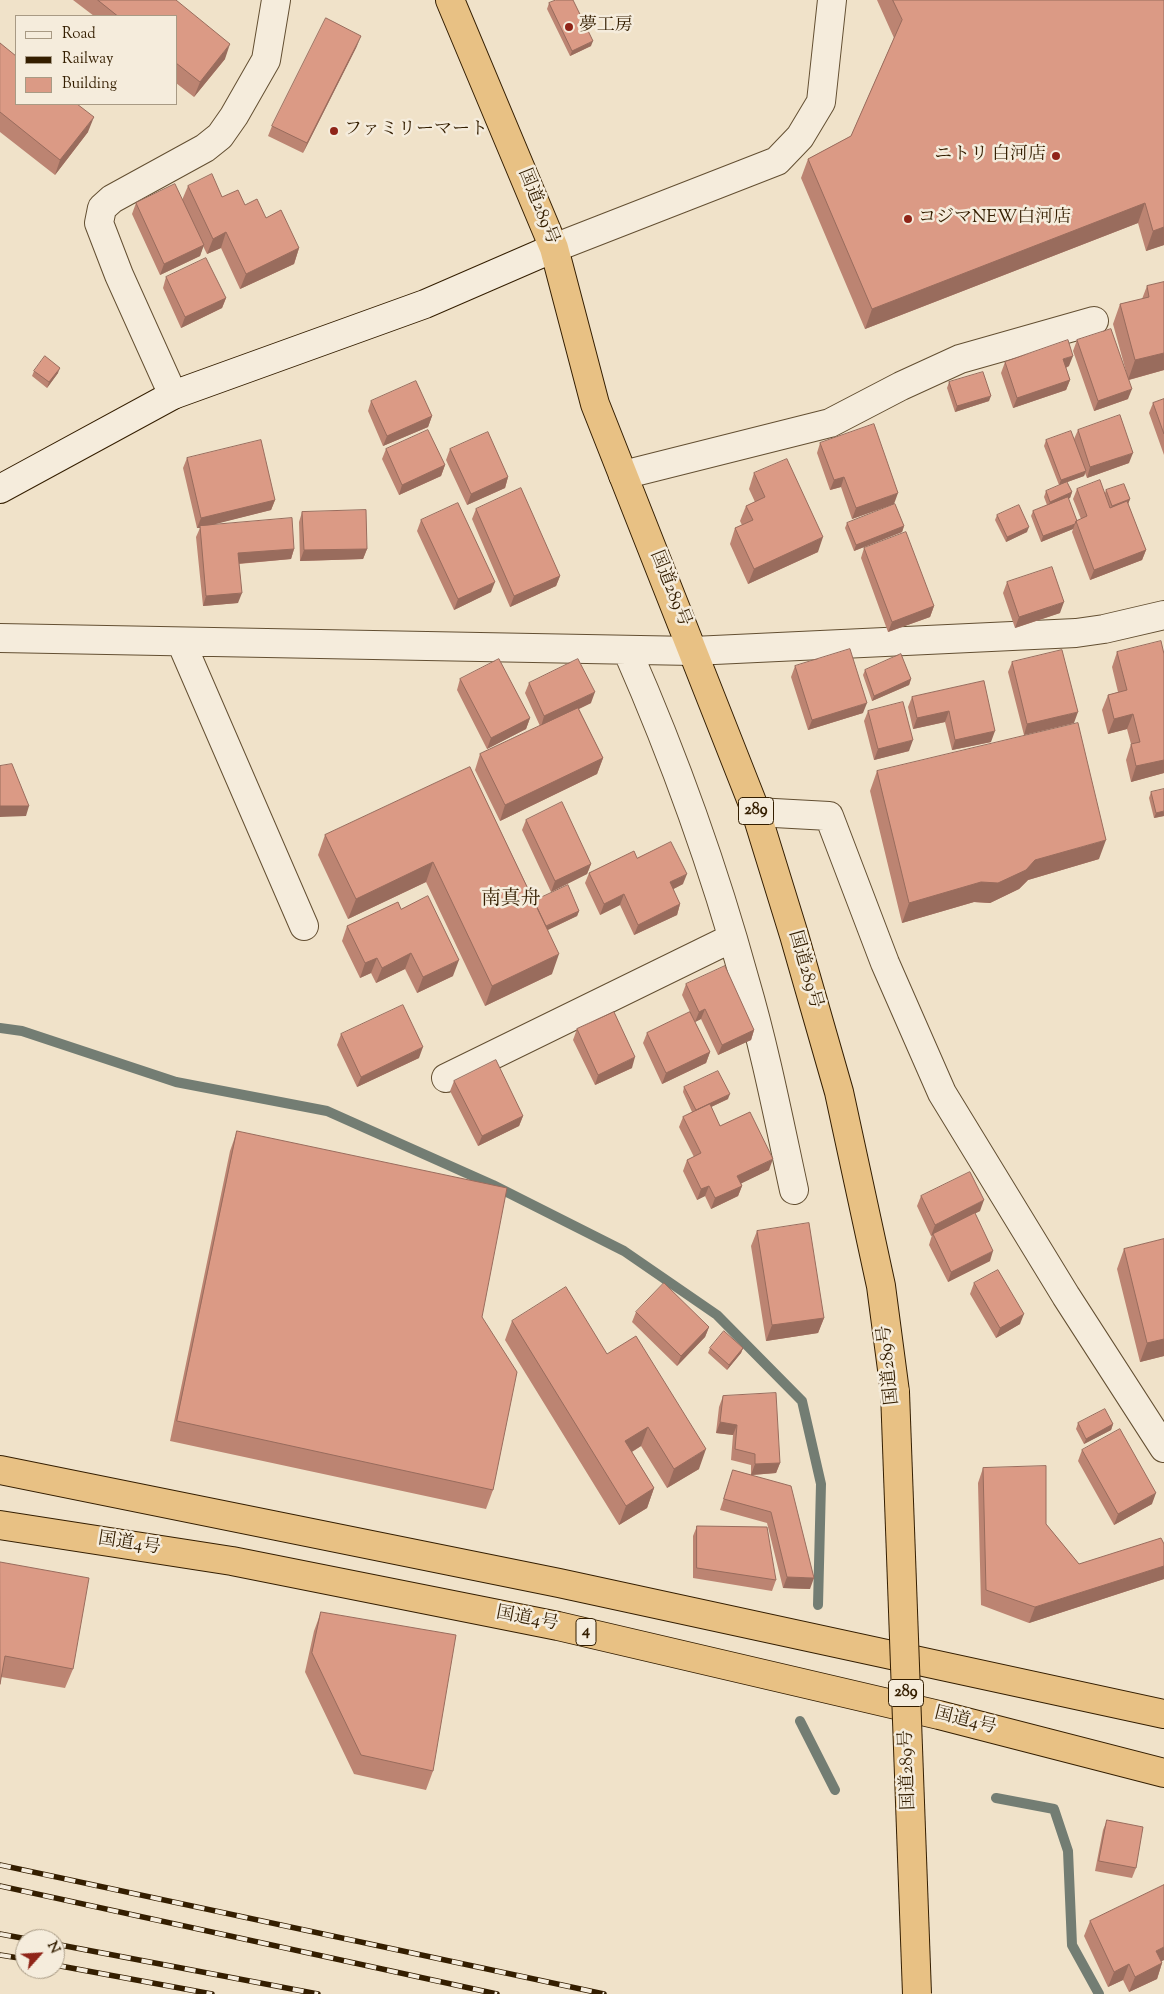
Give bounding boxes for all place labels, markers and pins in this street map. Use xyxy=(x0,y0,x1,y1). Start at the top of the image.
place label: 夢工房 xyxy=(579,16,633,38)
marker: 夢工房 xyxy=(563,21,575,33)
place label: ファミリーマート xyxy=(344,120,488,142)
marker: ファミリーマート xyxy=(328,125,340,137)
place label: ニトリ 白河店 xyxy=(934,145,1046,167)
marker: ニトリ 白河店 xyxy=(1050,150,1062,162)
place label: コジマNEW白河店 xyxy=(918,208,1071,230)
marker: コジマNEW白河店 xyxy=(902,213,914,225)

